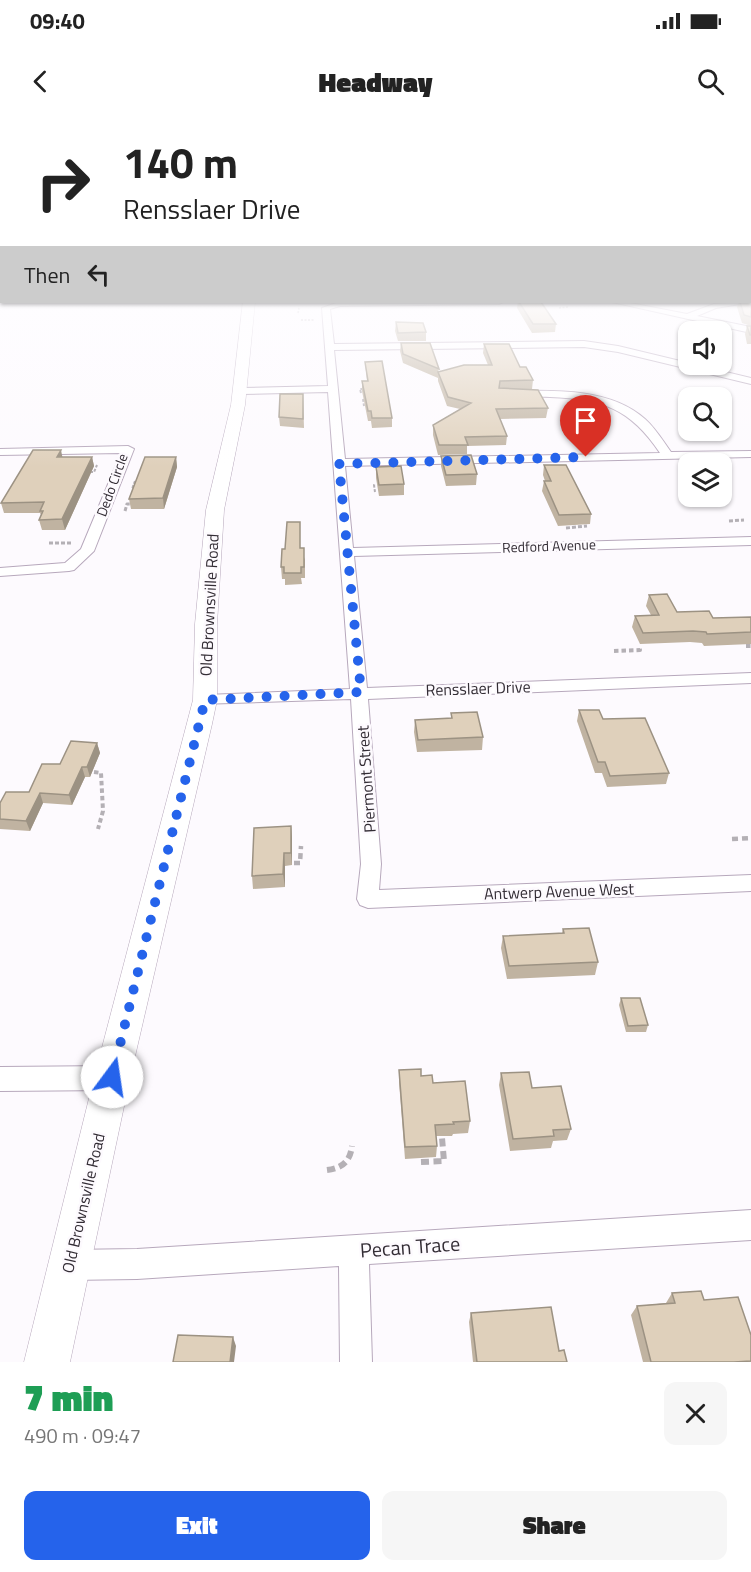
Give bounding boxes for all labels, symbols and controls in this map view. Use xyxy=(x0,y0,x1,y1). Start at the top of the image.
text: 09:40 xyxy=(30,4,85,38)
text: Headway xyxy=(319,61,432,102)
icon: back xyxy=(24,65,57,98)
icon: search xyxy=(694,65,727,98)
text: 140 m xyxy=(123,130,238,194)
icon: right xyxy=(24,144,102,222)
text: Rensslaer Drive xyxy=(123,188,300,229)
text: Then xyxy=(24,258,70,292)
icon: left xyxy=(82,258,115,291)
map controls xyxy=(678,321,732,507)
button: sound xyxy=(678,321,732,375)
button: search xyxy=(678,387,732,441)
pin xyxy=(560,395,611,457)
icon: arrive xyxy=(569,404,602,437)
street label: Dedo Circle xyxy=(90,450,133,519)
button: layers xyxy=(678,453,732,507)
street label: Old Brownsville Road xyxy=(193,533,225,677)
street label: Redford Avenue xyxy=(502,533,596,558)
street label: Rensslaer Drive xyxy=(425,674,531,702)
street label: Piermont Street xyxy=(350,724,382,833)
street label: Antwerp Avenue West xyxy=(484,876,635,906)
position arrow xyxy=(80,1045,144,1109)
street label: Old Brownsville Road xyxy=(55,1131,111,1275)
street label: Pecan Trace xyxy=(359,1228,461,1265)
text: 7 min xyxy=(24,1370,113,1425)
button: close xyxy=(664,1382,727,1445)
text: 490 m · 09:47 xyxy=(24,1420,141,1451)
button: Exit xyxy=(24,1491,370,1560)
button: Share xyxy=(382,1491,727,1560)

